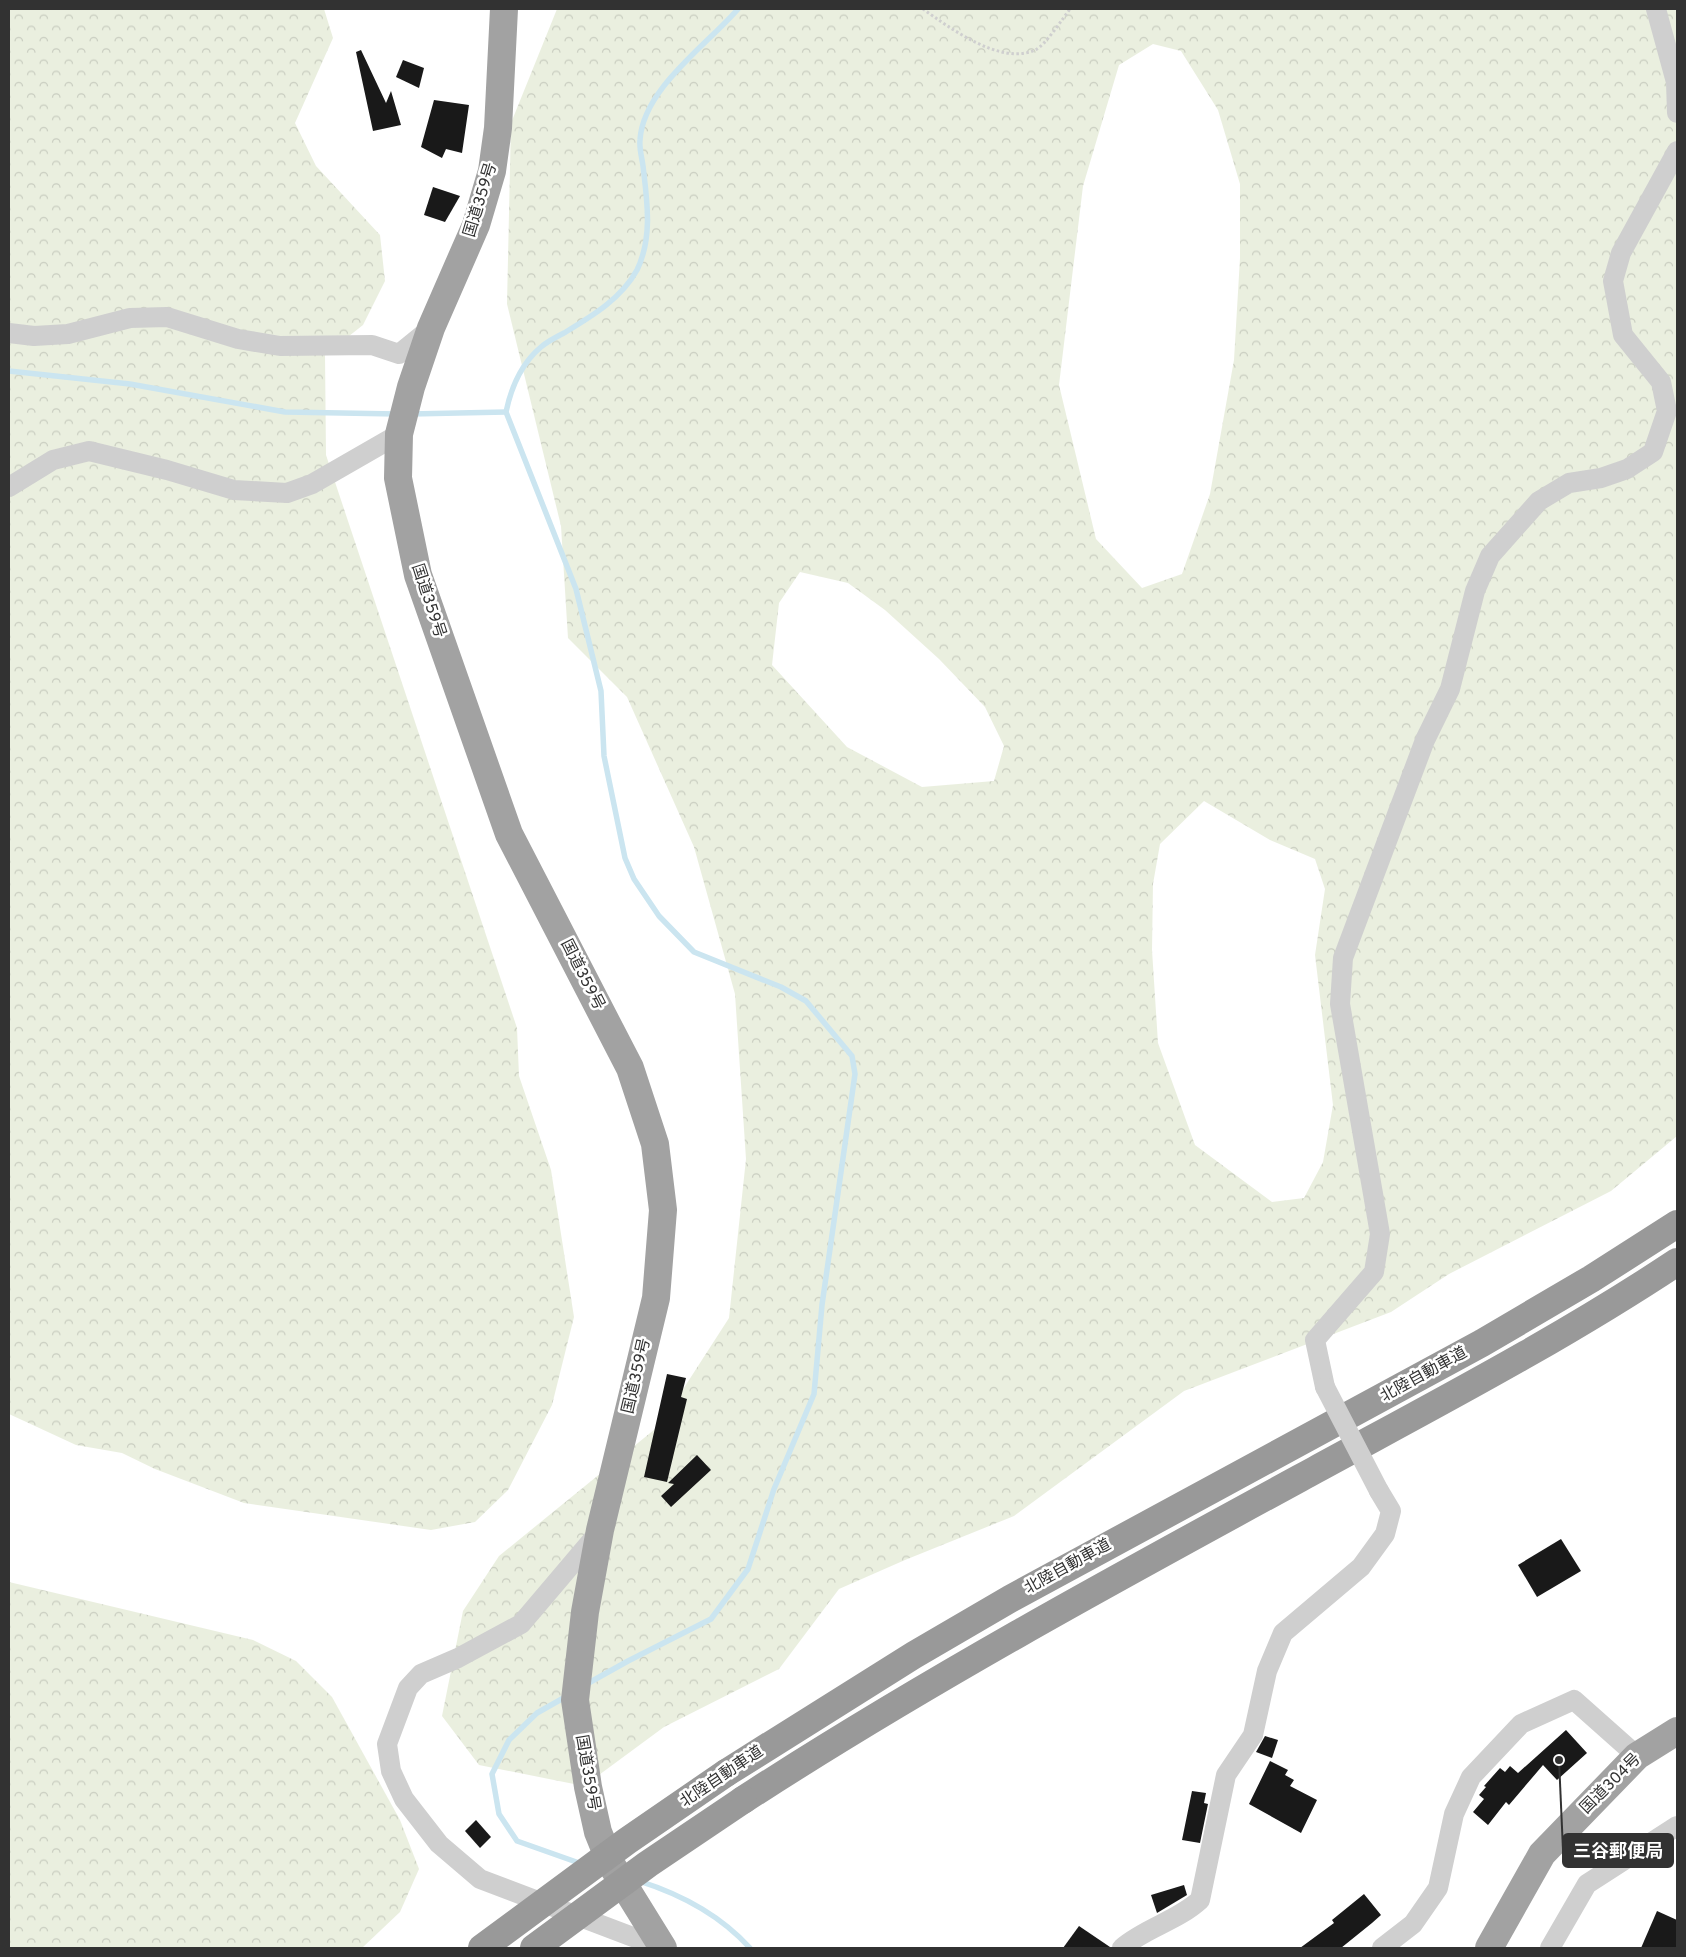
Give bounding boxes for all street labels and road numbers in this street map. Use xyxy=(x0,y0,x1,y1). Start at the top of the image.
street label: 国道359号 xyxy=(460,160,502,240)
street label: 国道359号 xyxy=(407,561,449,641)
street label: 国道359号 xyxy=(556,936,608,1014)
street label: 国道359号 xyxy=(619,1336,655,1416)
street label: 北陸自動車道 xyxy=(1377,1343,1471,1407)
street label: 北陸自動車道 xyxy=(1021,1535,1115,1599)
street label: 国道359号 xyxy=(570,1733,604,1813)
street label: 北陸自動車道 xyxy=(677,1742,767,1812)
street label: 国道304号 xyxy=(1576,1749,1646,1819)

